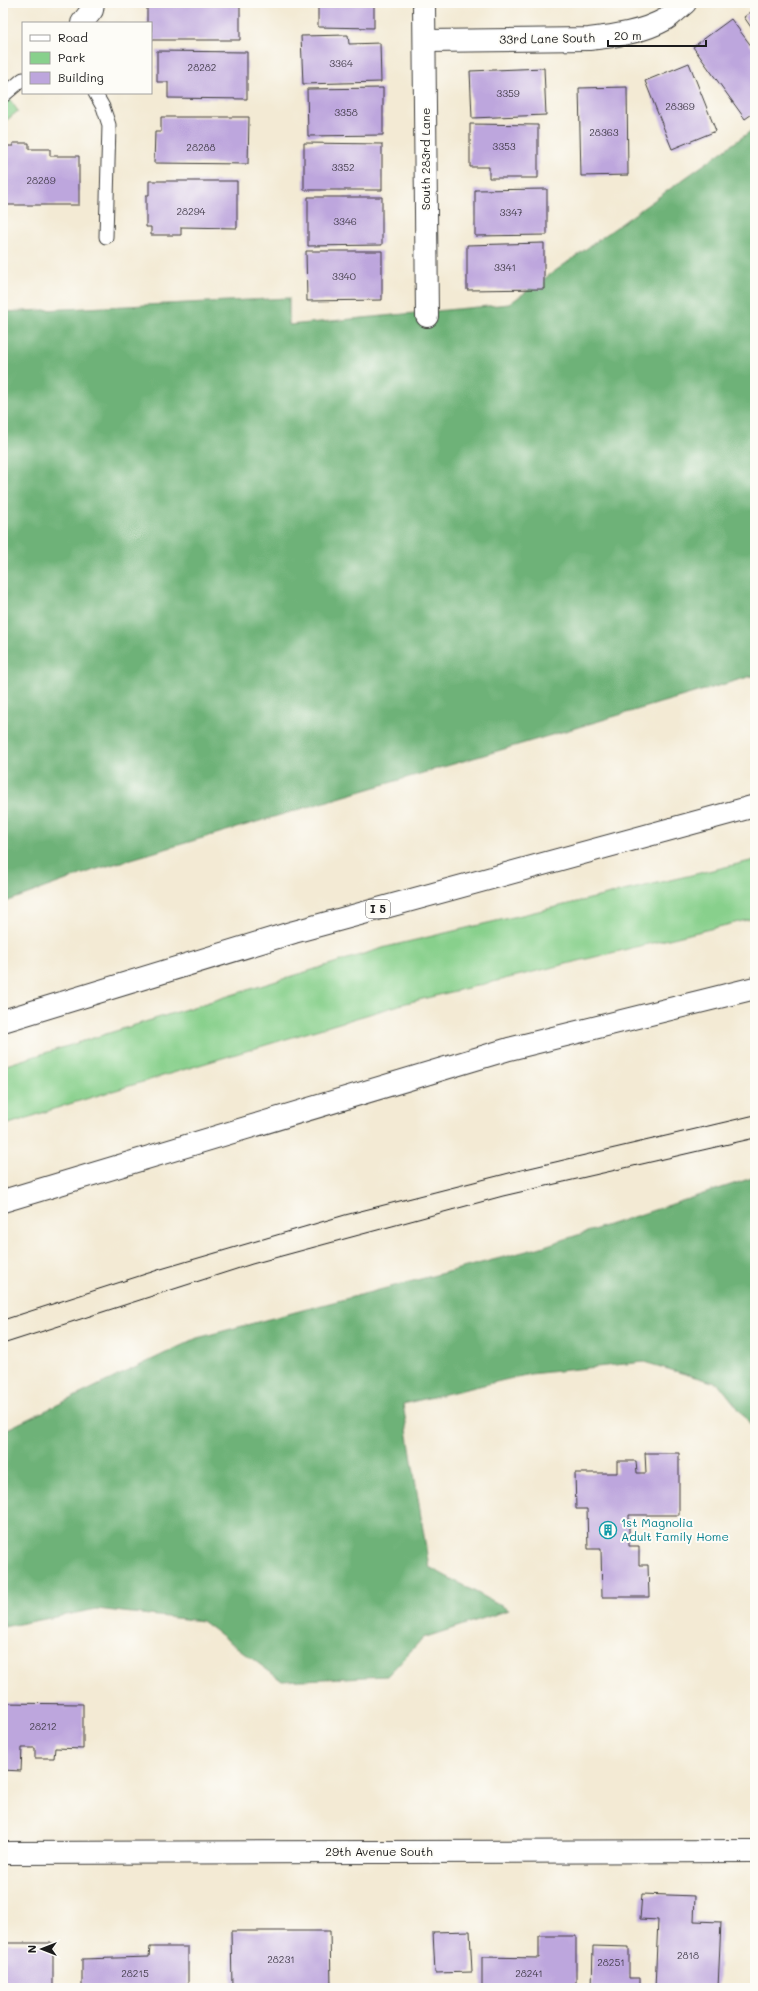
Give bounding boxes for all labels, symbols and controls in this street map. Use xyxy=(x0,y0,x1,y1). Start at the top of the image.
legend xyxy=(22,22,152,94)
scale bar xyxy=(608,22,706,48)
text: 20 m xyxy=(614,27,642,43)
text: Road xyxy=(58,29,88,45)
street label: 33rd Lane South xyxy=(499,29,595,47)
text: Park xyxy=(58,49,85,65)
house number: 3364 xyxy=(329,56,353,70)
house number: 28282 xyxy=(188,60,216,74)
text: Building xyxy=(58,69,104,85)
house number: 3359 xyxy=(496,86,520,100)
house number: 28369 xyxy=(665,99,695,113)
house number: 3358 xyxy=(334,105,358,119)
street label: South 283rd Lane xyxy=(417,108,433,210)
house number: 28363 xyxy=(589,125,619,139)
house number: 3353 xyxy=(492,139,516,153)
house number: 28288 xyxy=(186,140,216,154)
house number: 3352 xyxy=(331,160,355,174)
house number: 28289 xyxy=(26,173,56,187)
house number: 28294 xyxy=(177,204,206,218)
house number: 3347 xyxy=(499,205,523,219)
house number: 3346 xyxy=(333,214,357,228)
house number: 3341 xyxy=(494,260,516,274)
house number: 3340 xyxy=(332,269,356,283)
road number: I 5 xyxy=(366,900,390,918)
place label: 1st Magnolia Adult Family Home xyxy=(621,1514,729,1544)
building icon: 1st Magnolia Adult Family Home xyxy=(598,1520,618,1540)
house number: 28212 xyxy=(29,1719,57,1733)
street label: 29th Avenue South xyxy=(325,1843,433,1859)
north arrow xyxy=(22,1929,62,1969)
text: N xyxy=(24,1945,39,1953)
house number: 2818 xyxy=(677,1948,699,1962)
house number: 28231 xyxy=(267,1952,295,1966)
house number: 28251 xyxy=(597,1955,625,1969)
house number: 28215 xyxy=(121,1966,149,1980)
house number: 28241 xyxy=(515,1966,543,1980)

